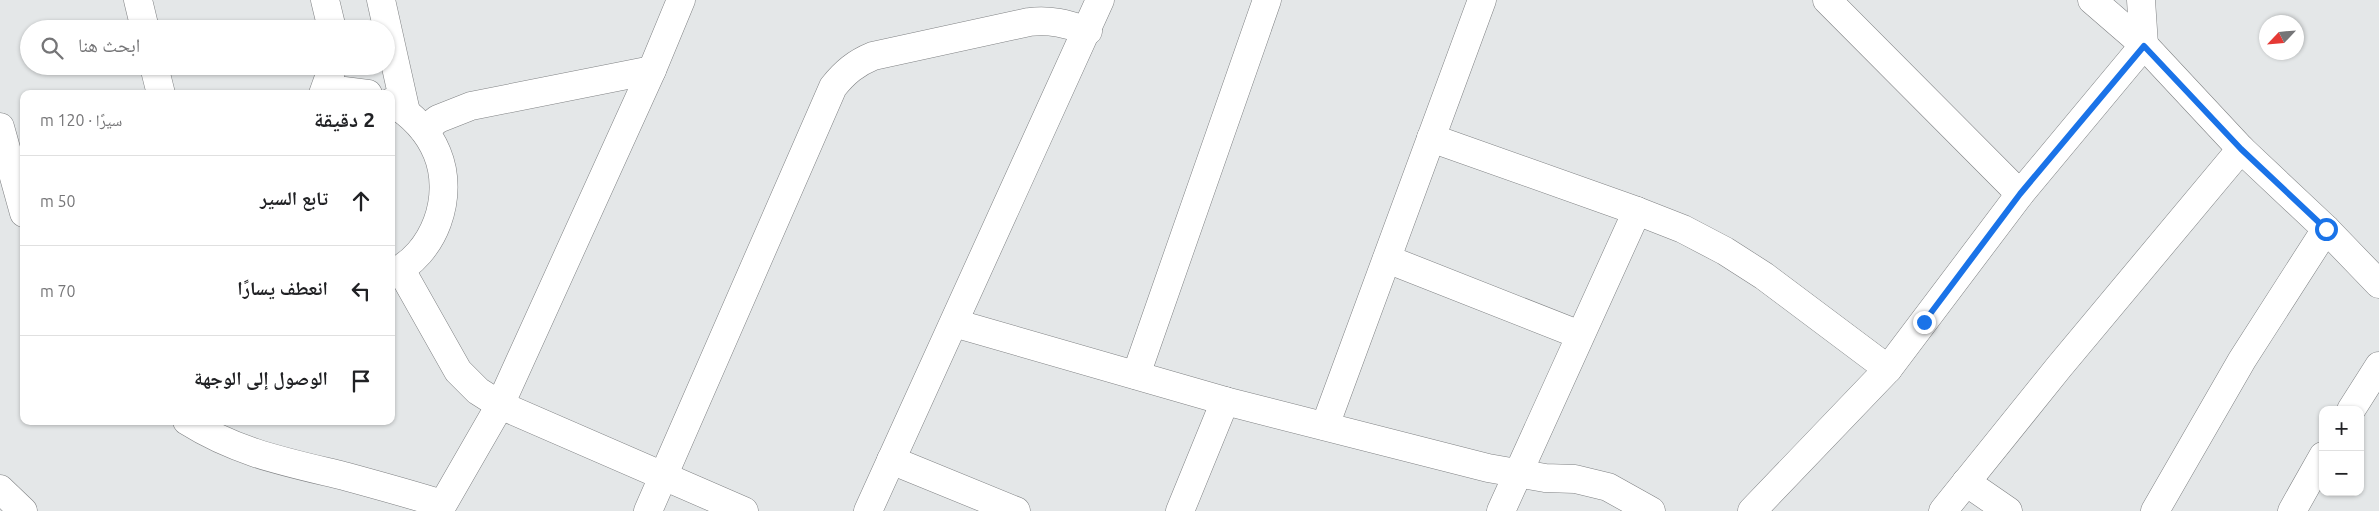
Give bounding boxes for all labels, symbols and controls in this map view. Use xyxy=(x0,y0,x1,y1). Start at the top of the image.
north arrow xyxy=(2259,15,2304,60)
search box xyxy=(20,20,395,75)
icon: search xyxy=(38,34,66,62)
text: ابحث هنا xyxy=(78,34,140,56)
text: 2 دقيقة xyxy=(314,107,375,131)
text: سيرًا · 120 m xyxy=(40,111,122,129)
text: تابع السير xyxy=(260,187,328,209)
icon: ahead xyxy=(347,187,375,215)
text: 50 m xyxy=(40,192,76,210)
route start xyxy=(2315,218,2338,241)
text: انعطف يسارًا xyxy=(237,277,328,299)
icon: left xyxy=(347,277,375,305)
text: 70 m xyxy=(40,282,76,300)
route end xyxy=(1913,311,1936,334)
text: الوصول إلى الوجهة xyxy=(194,367,328,389)
icon: arrive xyxy=(347,367,375,395)
map controls xyxy=(2319,406,2364,496)
button: + xyxy=(2319,406,2364,451)
button: − xyxy=(2319,451,2364,496)

